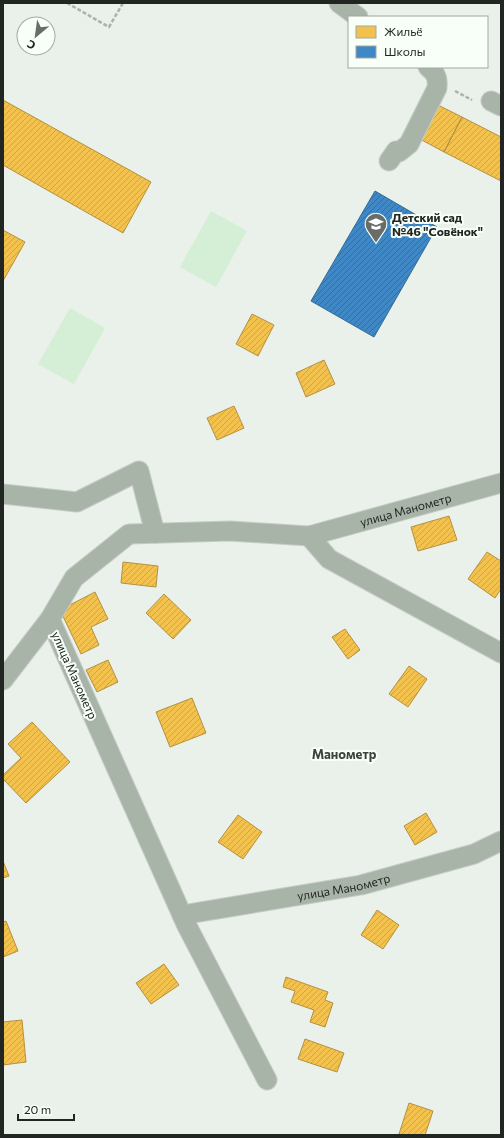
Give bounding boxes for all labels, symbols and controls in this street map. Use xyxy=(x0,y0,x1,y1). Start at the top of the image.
north arrow xyxy=(16,16,56,56)
legend xyxy=(348,16,488,68)
text: Жильё xyxy=(384,24,423,38)
text: С xyxy=(24,37,37,53)
text: Школы xyxy=(384,44,425,58)
place label: Детский сад №46 "Совёнок" xyxy=(392,210,483,238)
school or university icon: Детский сад №46 "Совёнок" xyxy=(363,211,389,244)
street label: улица Манометр xyxy=(358,490,453,529)
street label: улица Манометр xyxy=(49,629,101,721)
district label: Манометр xyxy=(312,746,377,762)
street label: улица Манометр xyxy=(296,870,391,903)
scale bar xyxy=(18,1096,74,1122)
text: 20 m xyxy=(24,1102,51,1116)

